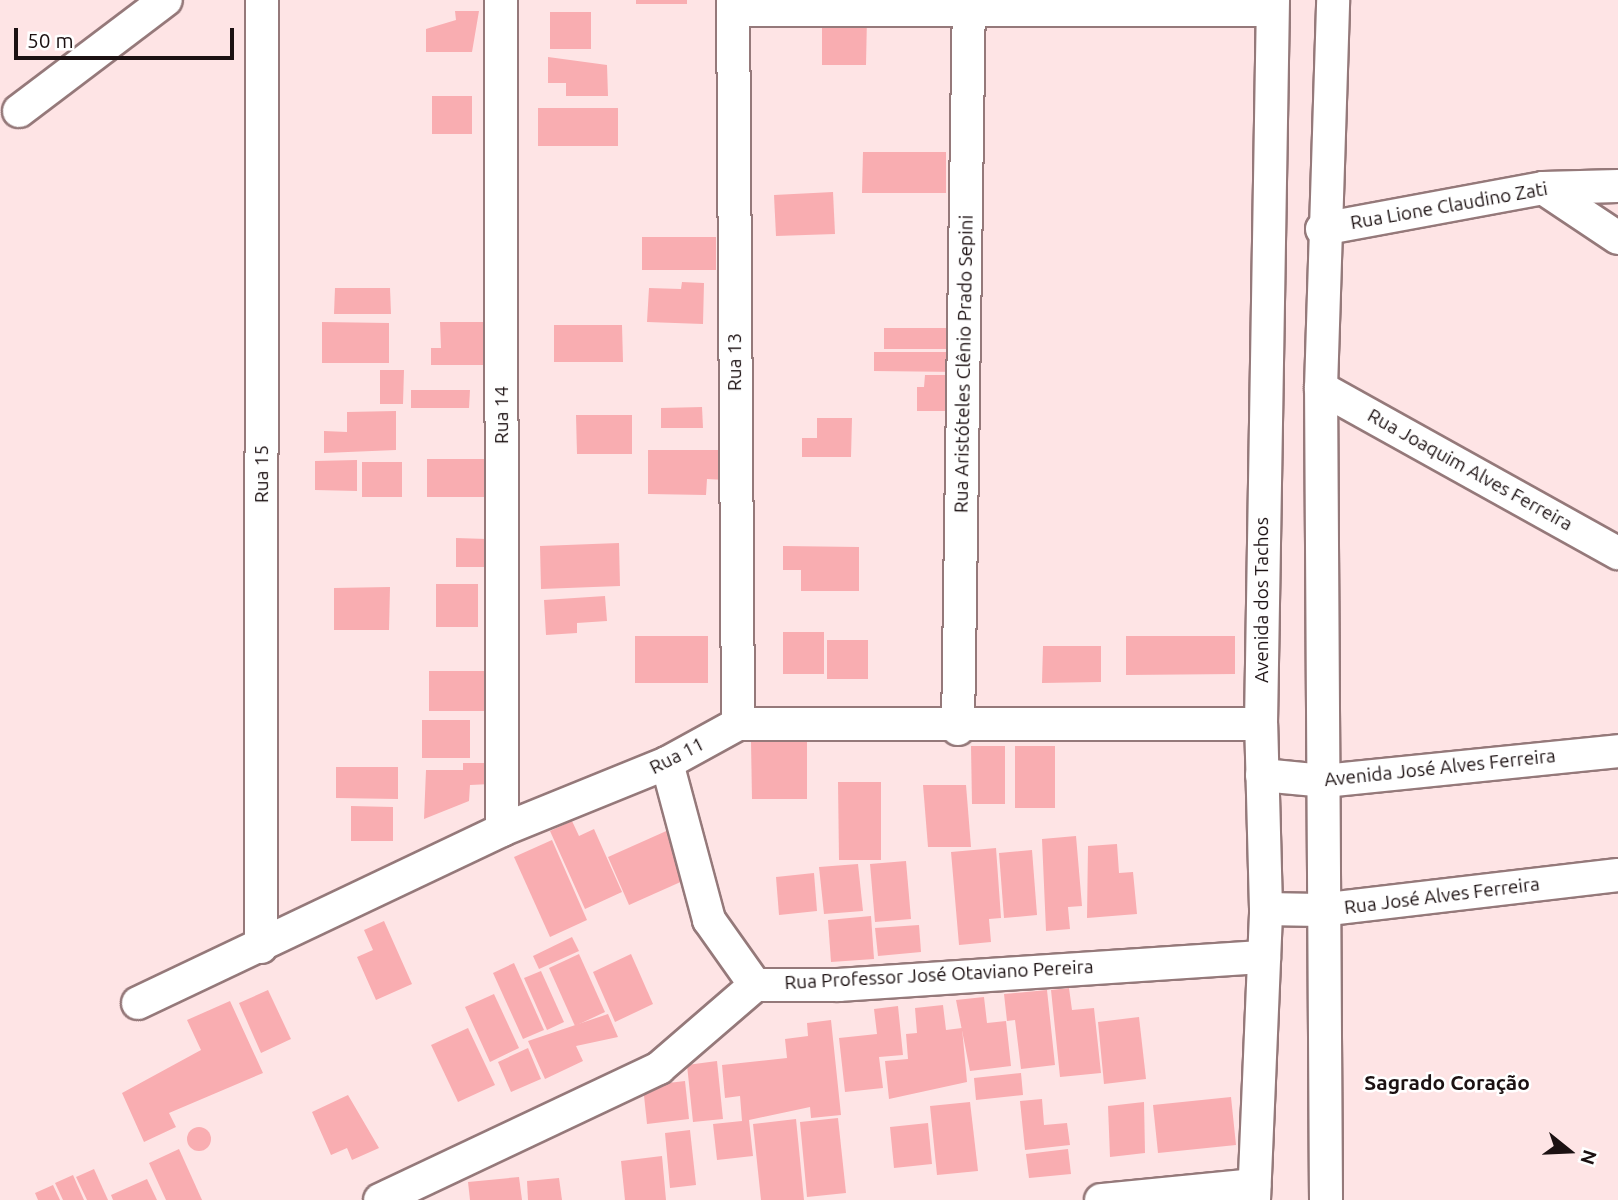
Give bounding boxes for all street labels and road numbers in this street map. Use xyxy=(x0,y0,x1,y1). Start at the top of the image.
street label: Rua Lione Claudino Zati xyxy=(1349,177,1549,235)
street label: Rua Aristóteles Clênio Prado Sepini xyxy=(950,215,978,513)
street label: Rua 13 xyxy=(724,333,746,391)
street label: Rua 14 xyxy=(491,386,513,444)
street label: Rua Joaquim Alves Ferreira xyxy=(1364,404,1576,536)
street label: Rua 15 xyxy=(251,445,273,503)
street label: Avenida dos Tachos xyxy=(1251,517,1273,683)
street label: Rua 11 xyxy=(646,733,708,779)
street label: Avenida José Alves Ferreira xyxy=(1323,745,1557,791)
street label: Rua José Alves Ferreira xyxy=(1343,873,1541,919)
street label: Rua Professor José Otaviano Pereira xyxy=(784,956,1094,994)

